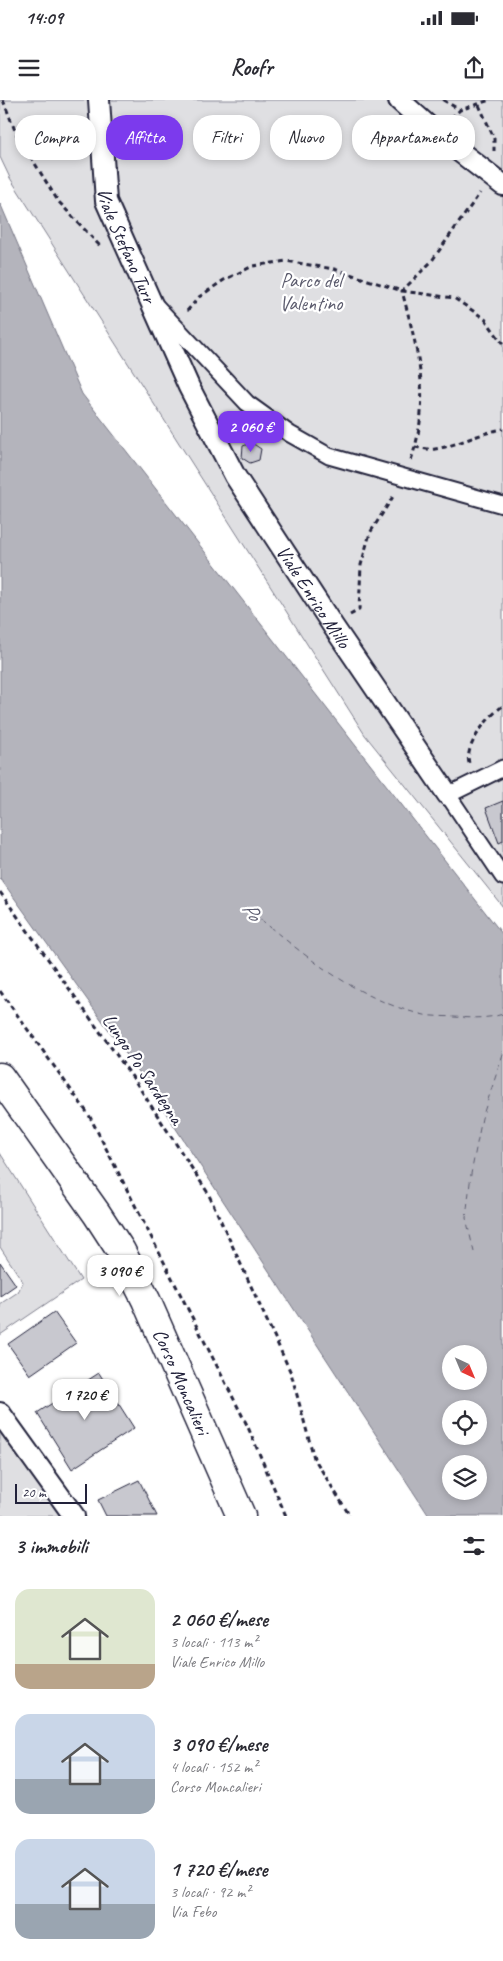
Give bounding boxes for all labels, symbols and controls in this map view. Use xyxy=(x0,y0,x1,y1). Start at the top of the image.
text: 14:09 xyxy=(25,6,63,30)
icon: menu xyxy=(15,54,43,82)
text: Roofr xyxy=(230,54,273,82)
icon: share xyxy=(460,54,488,82)
chip: Compra xyxy=(15,115,96,160)
chip: Affitta xyxy=(106,115,183,160)
chip: Filtri xyxy=(193,115,260,160)
chip: Nuovo xyxy=(270,115,342,160)
chip: Appartamento xyxy=(352,115,475,160)
street label: Viale Stefano Turr xyxy=(93,187,163,308)
park label: Parco del Valentino xyxy=(280,268,345,316)
pin: 2 060 € xyxy=(205,410,297,453)
text: 2 060 € xyxy=(229,417,273,437)
street label: Viale Enrico Millo xyxy=(271,540,357,653)
water label: Po xyxy=(237,897,269,927)
street label: Lungo Po Sardegna xyxy=(97,1009,190,1131)
pin: 3 090 € xyxy=(74,1254,166,1297)
text: 3 090 € xyxy=(98,1261,142,1281)
street label: Corso Moncalieri xyxy=(148,1325,217,1440)
north arrow xyxy=(442,1345,488,1390)
map controls xyxy=(442,1345,487,1500)
pin: 1 720 € xyxy=(39,1378,131,1421)
text: 1 720 € xyxy=(63,1385,107,1405)
button: locate xyxy=(442,1400,487,1445)
button: layers xyxy=(442,1455,487,1500)
scale bar xyxy=(15,1481,88,1504)
text: 20 m xyxy=(22,1484,46,1501)
icon: filters xyxy=(460,1532,488,1560)
text: 3 immobili xyxy=(15,1533,87,1559)
text: 2 060 €/mese xyxy=(170,1606,268,1632)
icon: home xyxy=(55,1609,115,1669)
text: 3 locali · 113 m² xyxy=(170,1632,257,1652)
text: Viale Enrico Millo xyxy=(170,1652,264,1672)
text: 3 090 €/mese xyxy=(170,1731,267,1757)
icon: home xyxy=(55,1734,115,1794)
text: 4 locali · 152 m² xyxy=(170,1757,257,1777)
text: Corso Moncalieri xyxy=(170,1777,261,1797)
text: 1 720 €/mese xyxy=(170,1856,268,1882)
icon: home xyxy=(55,1859,115,1919)
text: 3 locali · 92 m² xyxy=(170,1882,250,1902)
text: Via Febo xyxy=(170,1902,216,1922)

